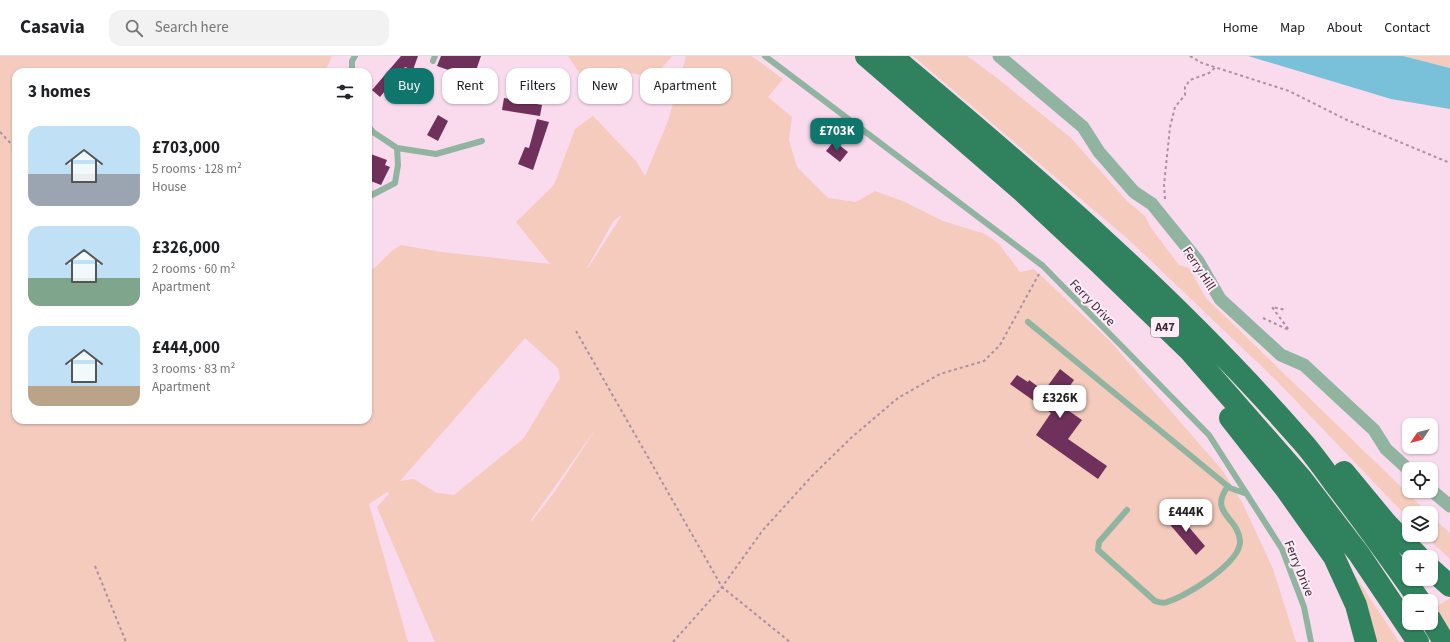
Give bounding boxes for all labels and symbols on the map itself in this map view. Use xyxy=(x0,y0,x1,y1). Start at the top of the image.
pin: £703K xyxy=(809,118,865,152)
street label: Ferry Hill xyxy=(1178,243,1220,294)
street label: Ferry Drive xyxy=(1065,275,1119,330)
road number: A47 xyxy=(1151,317,1179,337)
pin: £326K xyxy=(1032,385,1088,419)
north arrow xyxy=(1402,418,1438,454)
pin: £444K xyxy=(1158,499,1214,533)
street label: Ferry Drive xyxy=(1280,538,1318,599)

